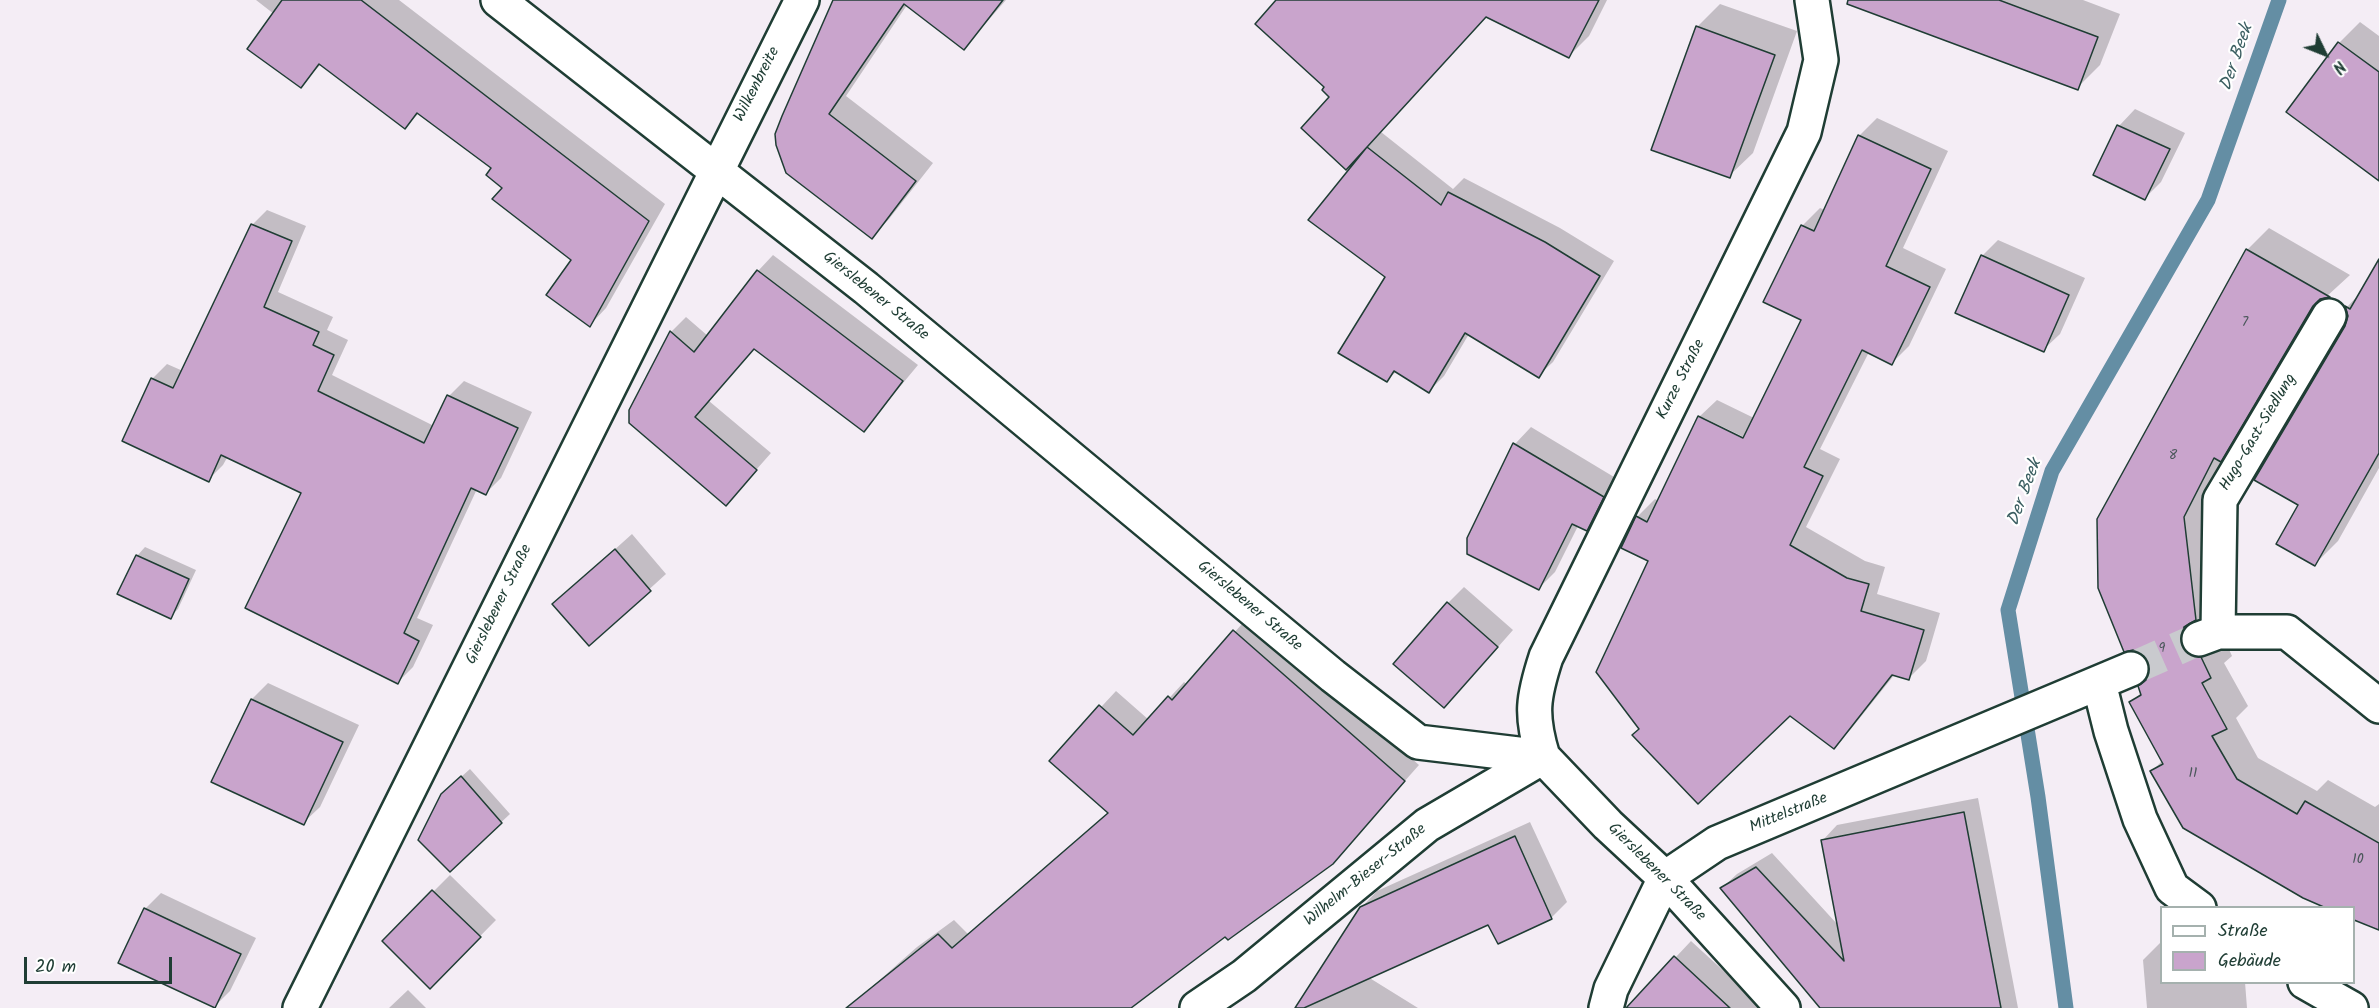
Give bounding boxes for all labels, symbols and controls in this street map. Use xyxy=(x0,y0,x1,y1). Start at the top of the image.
water label: Der Beek xyxy=(2217,22,2259,94)
north arrow xyxy=(2295,24,2355,84)
street label: Wilkenbreite xyxy=(731,44,785,126)
text: N xyxy=(2326,54,2351,79)
street label: Gierslebener Straße xyxy=(818,248,932,346)
house number: 7 xyxy=(2242,316,2248,332)
street label: Kurze Straße xyxy=(1654,337,1710,423)
street label: Hugo-Gast-Siedlung xyxy=(2216,371,2302,495)
house number: 8 xyxy=(2169,449,2177,465)
water label: Der Beek xyxy=(2004,457,2048,529)
street label: Gierslebener Straße xyxy=(463,542,537,668)
street label: Gierslebener Straße xyxy=(1193,558,1305,656)
house number: 9 xyxy=(2159,642,2165,658)
house number: 11 xyxy=(2189,767,2197,783)
street label: Mittelstraße xyxy=(1747,790,1831,838)
street label: Gierslebener Straße xyxy=(1603,820,1709,926)
street label: Wilhelm-Bieser-Straße xyxy=(1301,821,1431,931)
house number: 10 xyxy=(2352,853,2364,869)
legend xyxy=(2160,906,2355,984)
text: Straße xyxy=(2218,917,2268,946)
scale bar xyxy=(27,945,176,983)
text: Gebäude xyxy=(2218,947,2281,976)
text: 20 m xyxy=(35,953,76,982)

